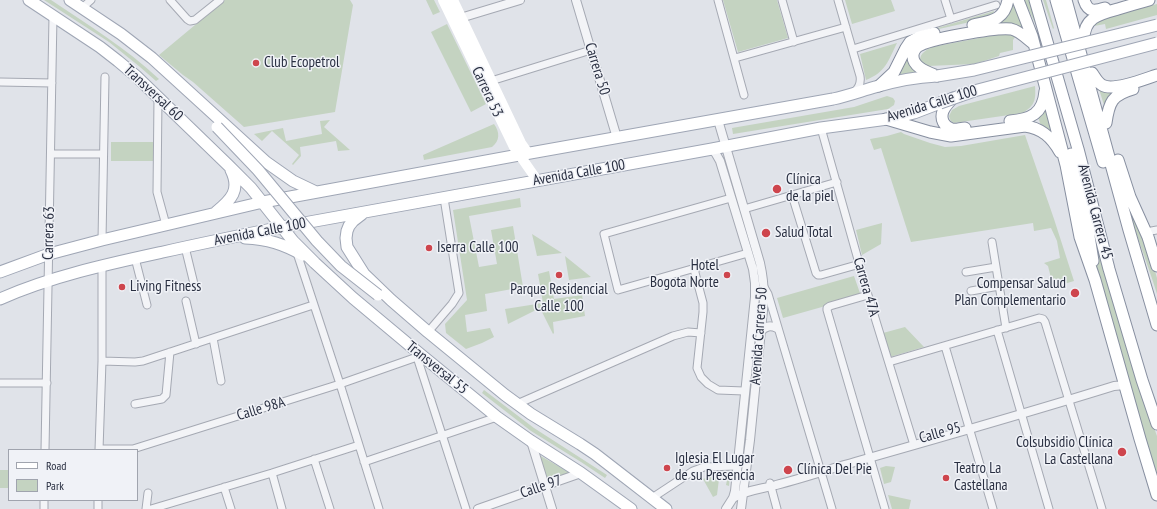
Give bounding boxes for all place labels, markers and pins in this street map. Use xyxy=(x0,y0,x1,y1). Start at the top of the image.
place label: Club Ecopetrol xyxy=(264,54,339,72)
marker: Club Ecopetrol xyxy=(251,58,261,68)
place label: Clínica de la piel xyxy=(786,171,834,206)
marker: Clínica de la piel xyxy=(771,183,783,195)
place label: Salud Total xyxy=(775,224,832,242)
marker: Salud Total xyxy=(760,227,772,239)
place label: Iserra Calle 100 xyxy=(437,239,518,257)
marker: Iserra Calle 100 xyxy=(424,243,434,253)
place label: Hotel Bogota Norte xyxy=(650,257,719,292)
marker: Parque Residencial Calle 100 xyxy=(554,270,564,280)
marker: Hotel Bogota Norte xyxy=(722,270,732,280)
place label: Compensar Salud Plan Complementario xyxy=(955,275,1066,310)
place label: Living Fitness xyxy=(130,278,201,296)
place label: Parque Residencial Calle 100 xyxy=(510,281,608,316)
marker: Living Fitness xyxy=(117,282,127,292)
marker: Compensar Salud Plan Complementario xyxy=(1069,287,1081,299)
place label: Colsubsidio Clínica La Castellana xyxy=(1016,434,1113,469)
marker: Colsubsidio Clínica La Castellana xyxy=(1116,446,1128,458)
place label: Iglesia El Lugar de su Presencia xyxy=(675,450,755,485)
place label: Teatro La Castellana xyxy=(954,460,1008,495)
place label: Clínica Del Pie xyxy=(797,461,872,479)
marker: Iglesia El Lugar de su Presencia xyxy=(662,463,672,473)
marker: Clínica Del Pie xyxy=(782,464,794,476)
marker: Teatro La Castellana xyxy=(941,473,951,483)

